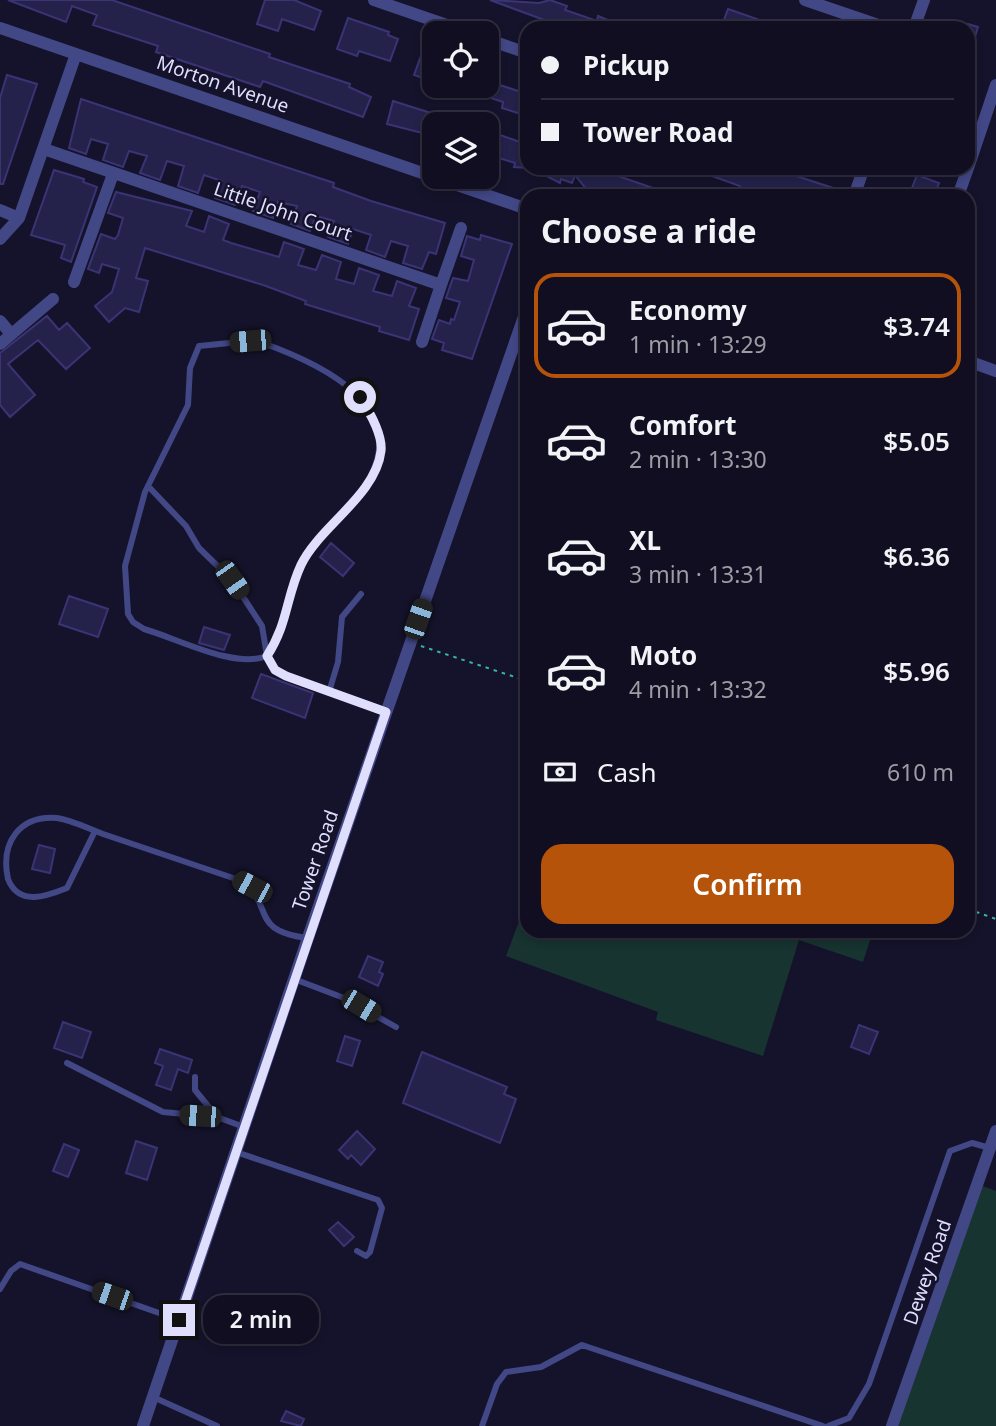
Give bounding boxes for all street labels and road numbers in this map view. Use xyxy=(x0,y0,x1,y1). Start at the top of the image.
street label: Morton Avenue xyxy=(153,49,293,119)
street label: Little John Court xyxy=(211,175,356,247)
street label: Tower Road xyxy=(286,806,344,914)
street label: Dewey Road xyxy=(897,1216,957,1328)

